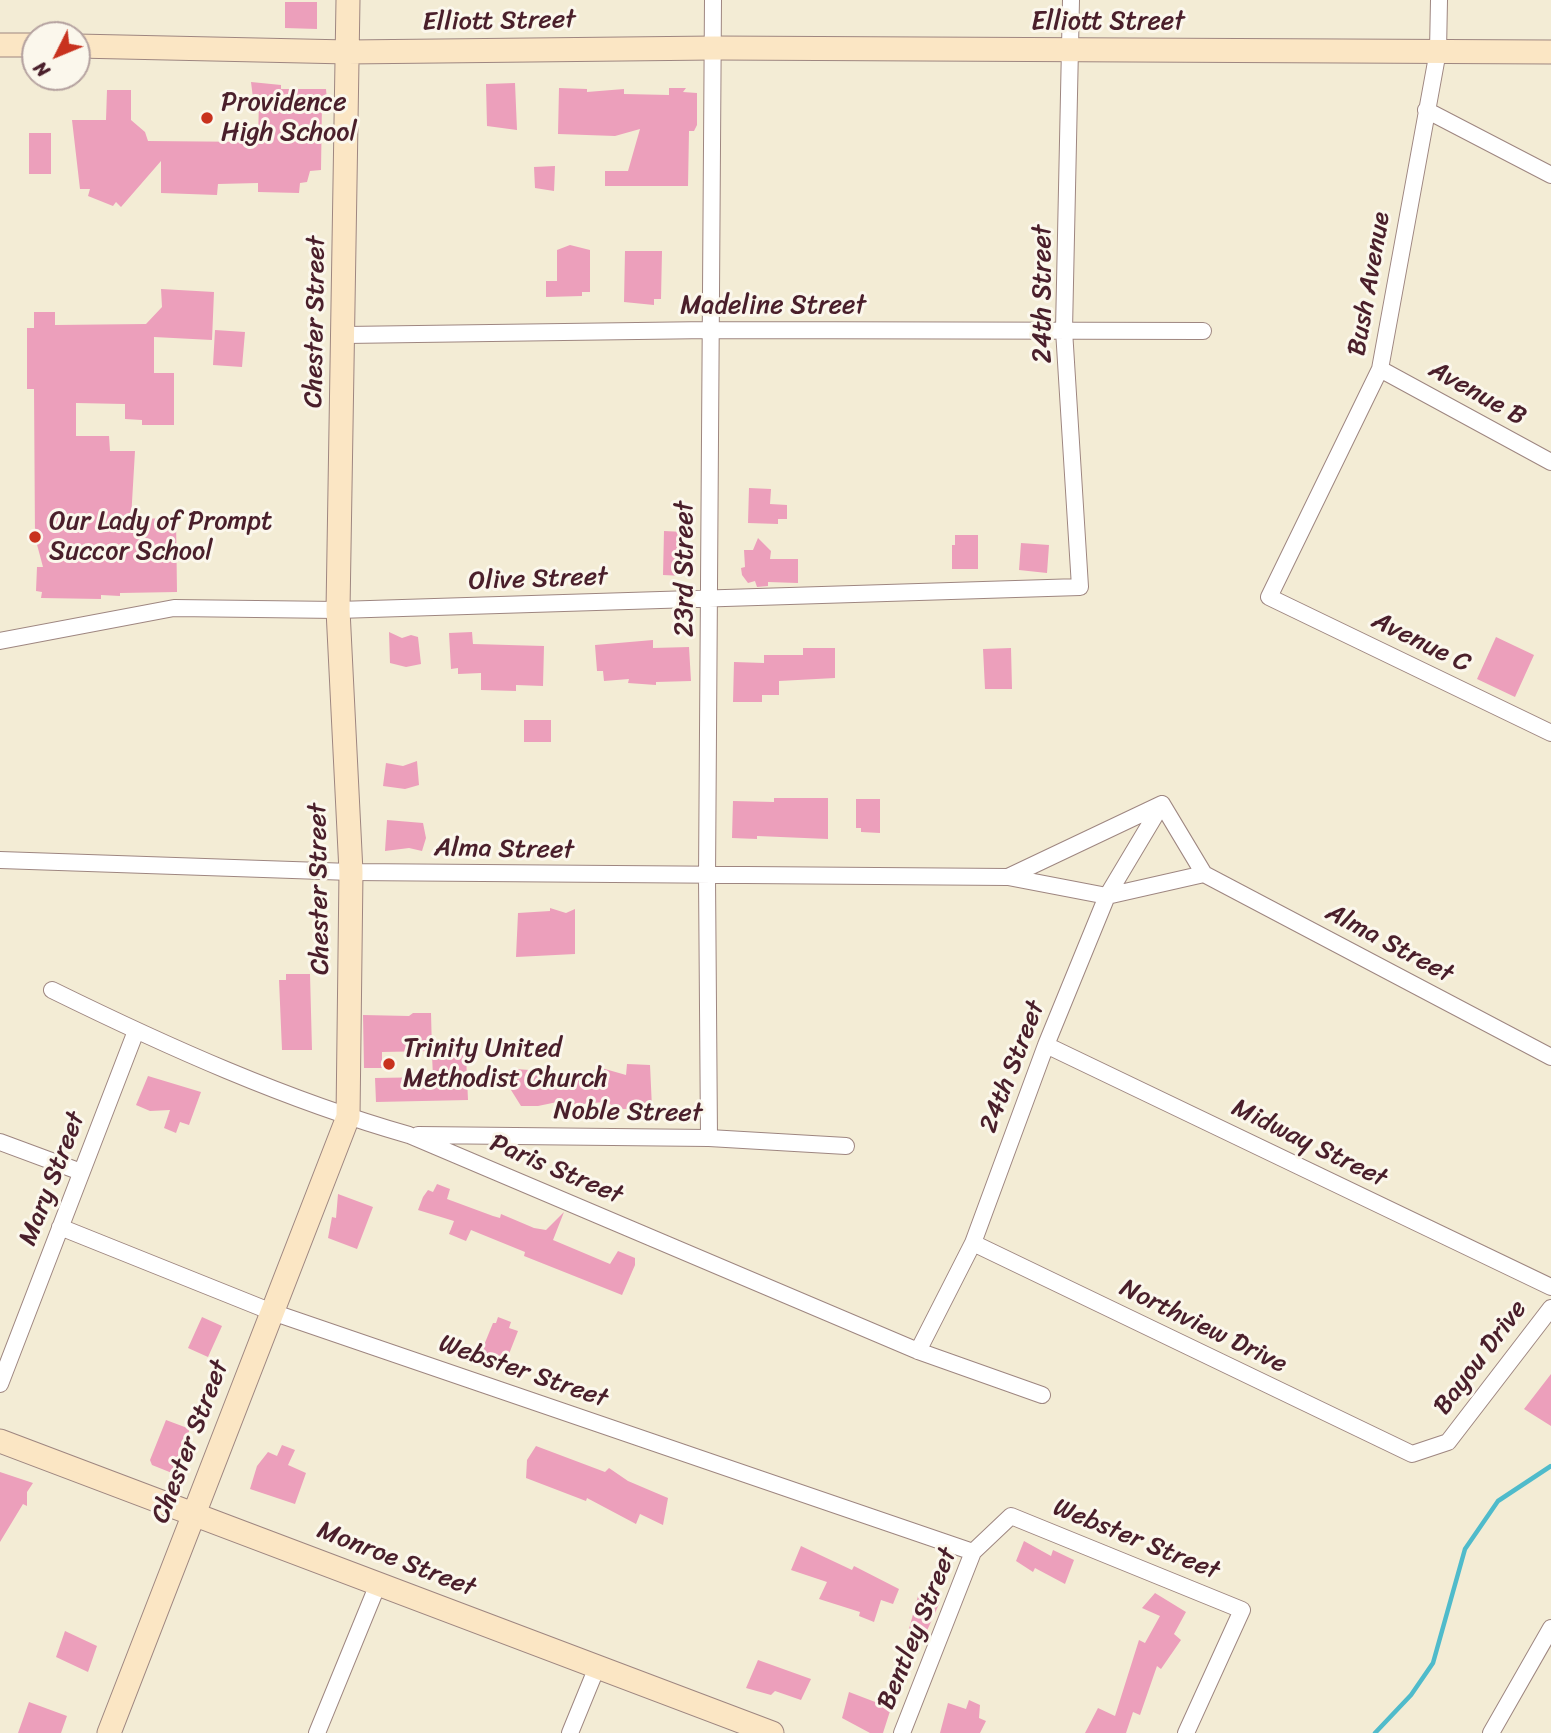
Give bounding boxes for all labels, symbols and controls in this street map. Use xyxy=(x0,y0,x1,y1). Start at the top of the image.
street label: Elliott Street xyxy=(422,5,576,39)
street label: Elliott Street xyxy=(1031,6,1185,38)
north arrow xyxy=(21,21,91,91)
text: N xyxy=(25,53,58,85)
place label: Providence High School xyxy=(221,87,357,148)
marker: Providence High School xyxy=(199,110,215,126)
street label: Bush Avenue xyxy=(1342,210,1398,358)
street label: 24th Street xyxy=(1027,225,1059,363)
street label: Chester Street xyxy=(299,236,333,408)
street label: Madeline Street xyxy=(680,290,866,322)
street label: Avenue B xyxy=(1423,355,1531,433)
street label: 23rd Street xyxy=(669,501,701,637)
place label: Our Lady of Prompt Succor School xyxy=(49,506,272,568)
marker: Our Lady of Prompt Succor School xyxy=(27,529,43,545)
street label: Olive Street xyxy=(468,562,608,598)
street label: Avenue C xyxy=(1367,606,1475,680)
street label: Chester Street xyxy=(303,803,337,975)
street label: Alma Street xyxy=(434,833,574,867)
street label: Alma Street xyxy=(1320,897,1458,991)
street label: 24th Street xyxy=(974,997,1052,1137)
place label: Trinity United Methodist Church xyxy=(403,1033,608,1094)
marker: Trinity United Methodist Church xyxy=(381,1056,397,1072)
street label: Midway Street xyxy=(1226,1093,1392,1195)
street label: Noble Street xyxy=(553,1096,703,1130)
street label: Mary Street xyxy=(13,1108,93,1250)
street label: Paris Street xyxy=(485,1128,627,1212)
street label: Northview Drive xyxy=(1114,1273,1292,1381)
street label: Bayou Drive xyxy=(1428,1294,1534,1422)
street label: Webster Street xyxy=(434,1329,612,1415)
street label: Chester Street xyxy=(146,1356,236,1528)
street label: Webster Street xyxy=(1048,1492,1224,1588)
street label: Monroe Street xyxy=(312,1515,480,1605)
street label: Bentley Street xyxy=(871,1544,965,1714)

